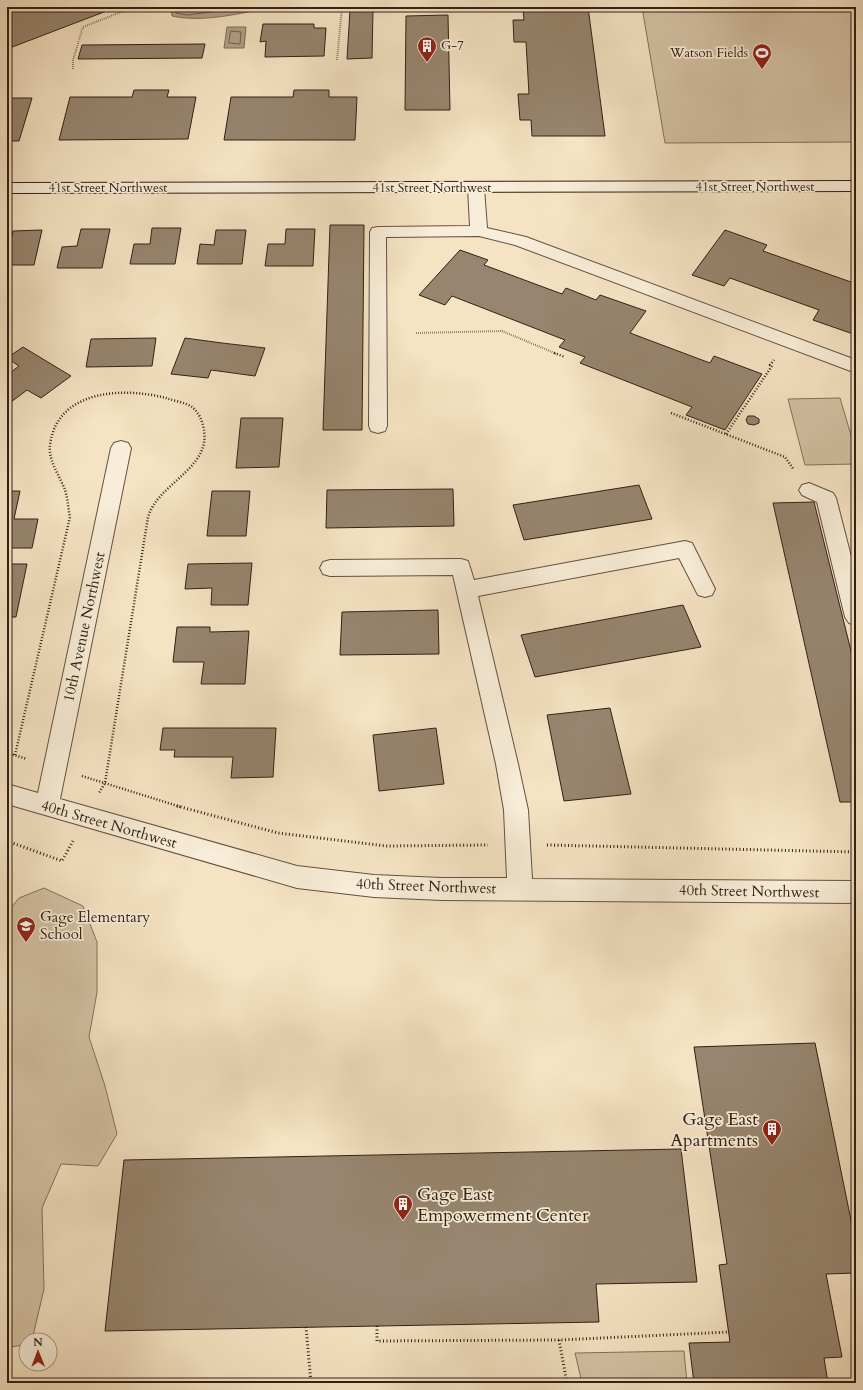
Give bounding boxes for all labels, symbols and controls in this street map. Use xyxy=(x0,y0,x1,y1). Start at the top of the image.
building icon: G-7 xyxy=(416,35,438,63)
place label: G-7 xyxy=(441,37,464,55)
sports icon: Watson Fields xyxy=(751,42,773,70)
place label: Watson Fields xyxy=(669,44,748,62)
street label: 41st Street Northwest xyxy=(696,178,814,196)
street label: 41st Street Northwest xyxy=(49,179,167,197)
street label: 41st Street Northwest xyxy=(373,179,491,197)
street label: 10th Avenue Northwest xyxy=(58,550,110,704)
street label: 40th Street Northwest xyxy=(39,795,179,853)
street label: 40th Street Northwest xyxy=(355,874,497,898)
street label: 40th Street Northwest xyxy=(679,880,820,902)
place label: Gage Elementary School xyxy=(40,907,150,944)
school or university icon: Gage Elementary School xyxy=(15,915,37,943)
place label: Gage East Apartments xyxy=(670,1107,758,1153)
building icon: Gage East Apartments xyxy=(761,1118,783,1146)
place label: Gage East Empowerment Center xyxy=(417,1182,589,1228)
building icon: Gage East Empowerment Center xyxy=(392,1193,414,1221)
north arrow xyxy=(18,1332,58,1372)
text: N xyxy=(33,1335,43,1350)

